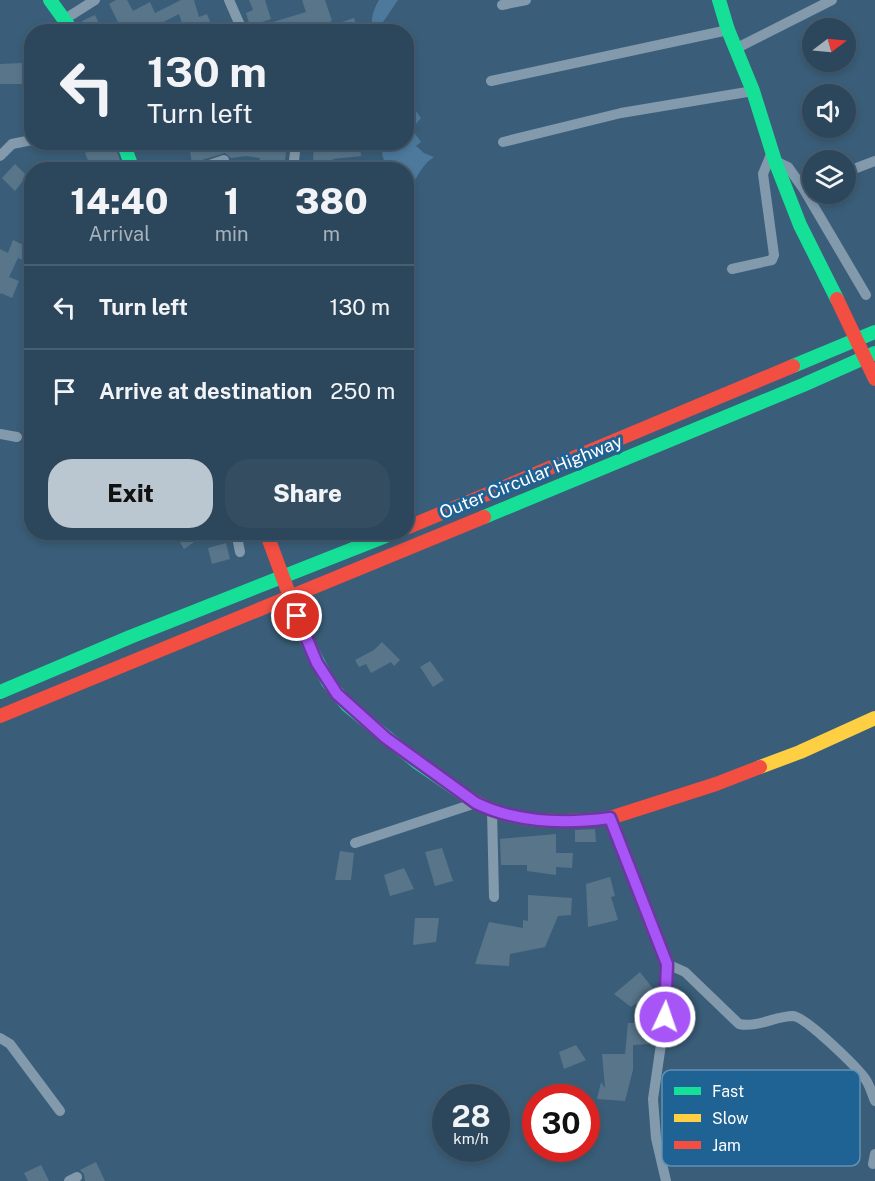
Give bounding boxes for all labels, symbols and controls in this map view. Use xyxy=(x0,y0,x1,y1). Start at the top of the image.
north arrow xyxy=(802,18,856,72)
map controls xyxy=(802,18,856,204)
text: 130 m xyxy=(147,47,267,96)
icon: left xyxy=(48,48,126,126)
button: sound xyxy=(802,84,856,138)
text: Turn left xyxy=(147,97,253,129)
button: layers xyxy=(802,150,856,204)
text: 14:40 xyxy=(70,180,168,222)
text: 1 xyxy=(224,180,240,222)
text: 380 xyxy=(295,180,368,222)
text: Arrival xyxy=(88,222,150,246)
text: min xyxy=(215,222,249,246)
text: m xyxy=(323,222,340,246)
icon: left xyxy=(48,291,81,324)
text: Turn left xyxy=(99,294,188,320)
text: 130 m xyxy=(329,294,390,320)
icon: arrive xyxy=(48,375,81,408)
text: Arrive at destination xyxy=(99,378,312,404)
text: 250 m xyxy=(330,378,395,404)
street label: Outer Circular Highway xyxy=(436,430,626,523)
button: Exit xyxy=(48,459,213,528)
button: Share xyxy=(225,459,390,528)
pin xyxy=(271,590,322,641)
icon: arrive xyxy=(280,599,313,632)
position arrow xyxy=(633,985,697,1049)
legend xyxy=(662,1070,860,1166)
text: Fast xyxy=(712,1082,744,1101)
speed limit sign: 30 xyxy=(522,1084,600,1162)
text: 28 xyxy=(451,1098,491,1134)
text: Slow xyxy=(712,1109,749,1128)
text: km/h xyxy=(453,1130,489,1147)
text: Jam xyxy=(712,1136,741,1155)

